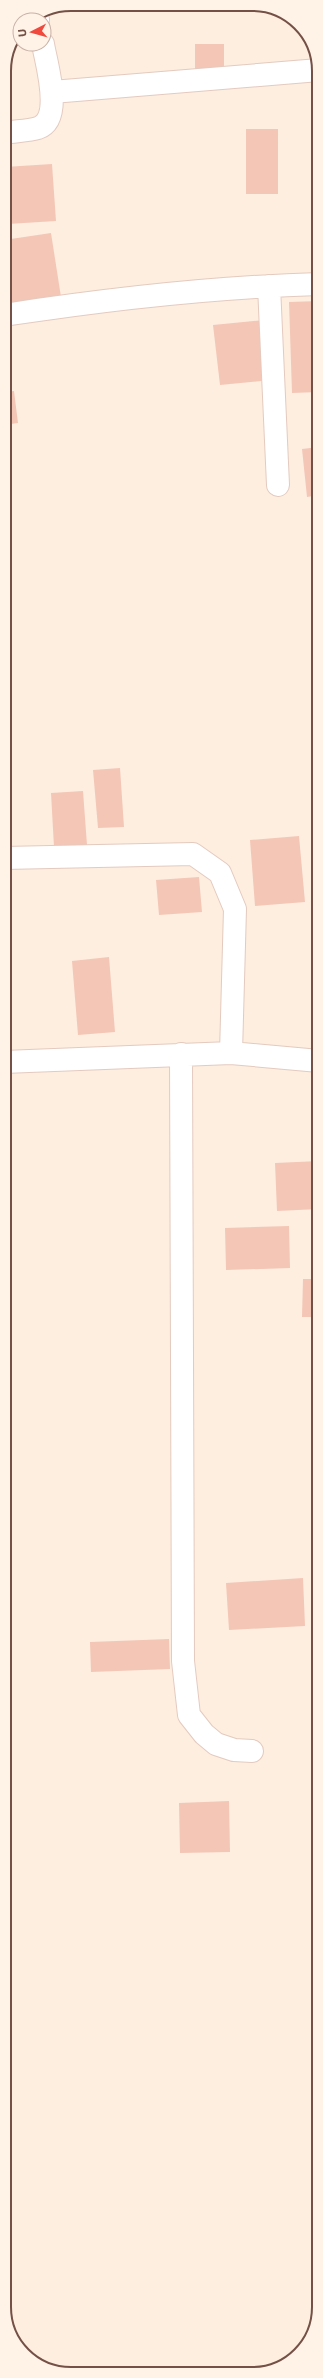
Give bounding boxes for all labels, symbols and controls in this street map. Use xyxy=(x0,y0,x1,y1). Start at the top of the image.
north arrow xyxy=(12,12,52,52)
text: U xyxy=(15,28,28,38)

